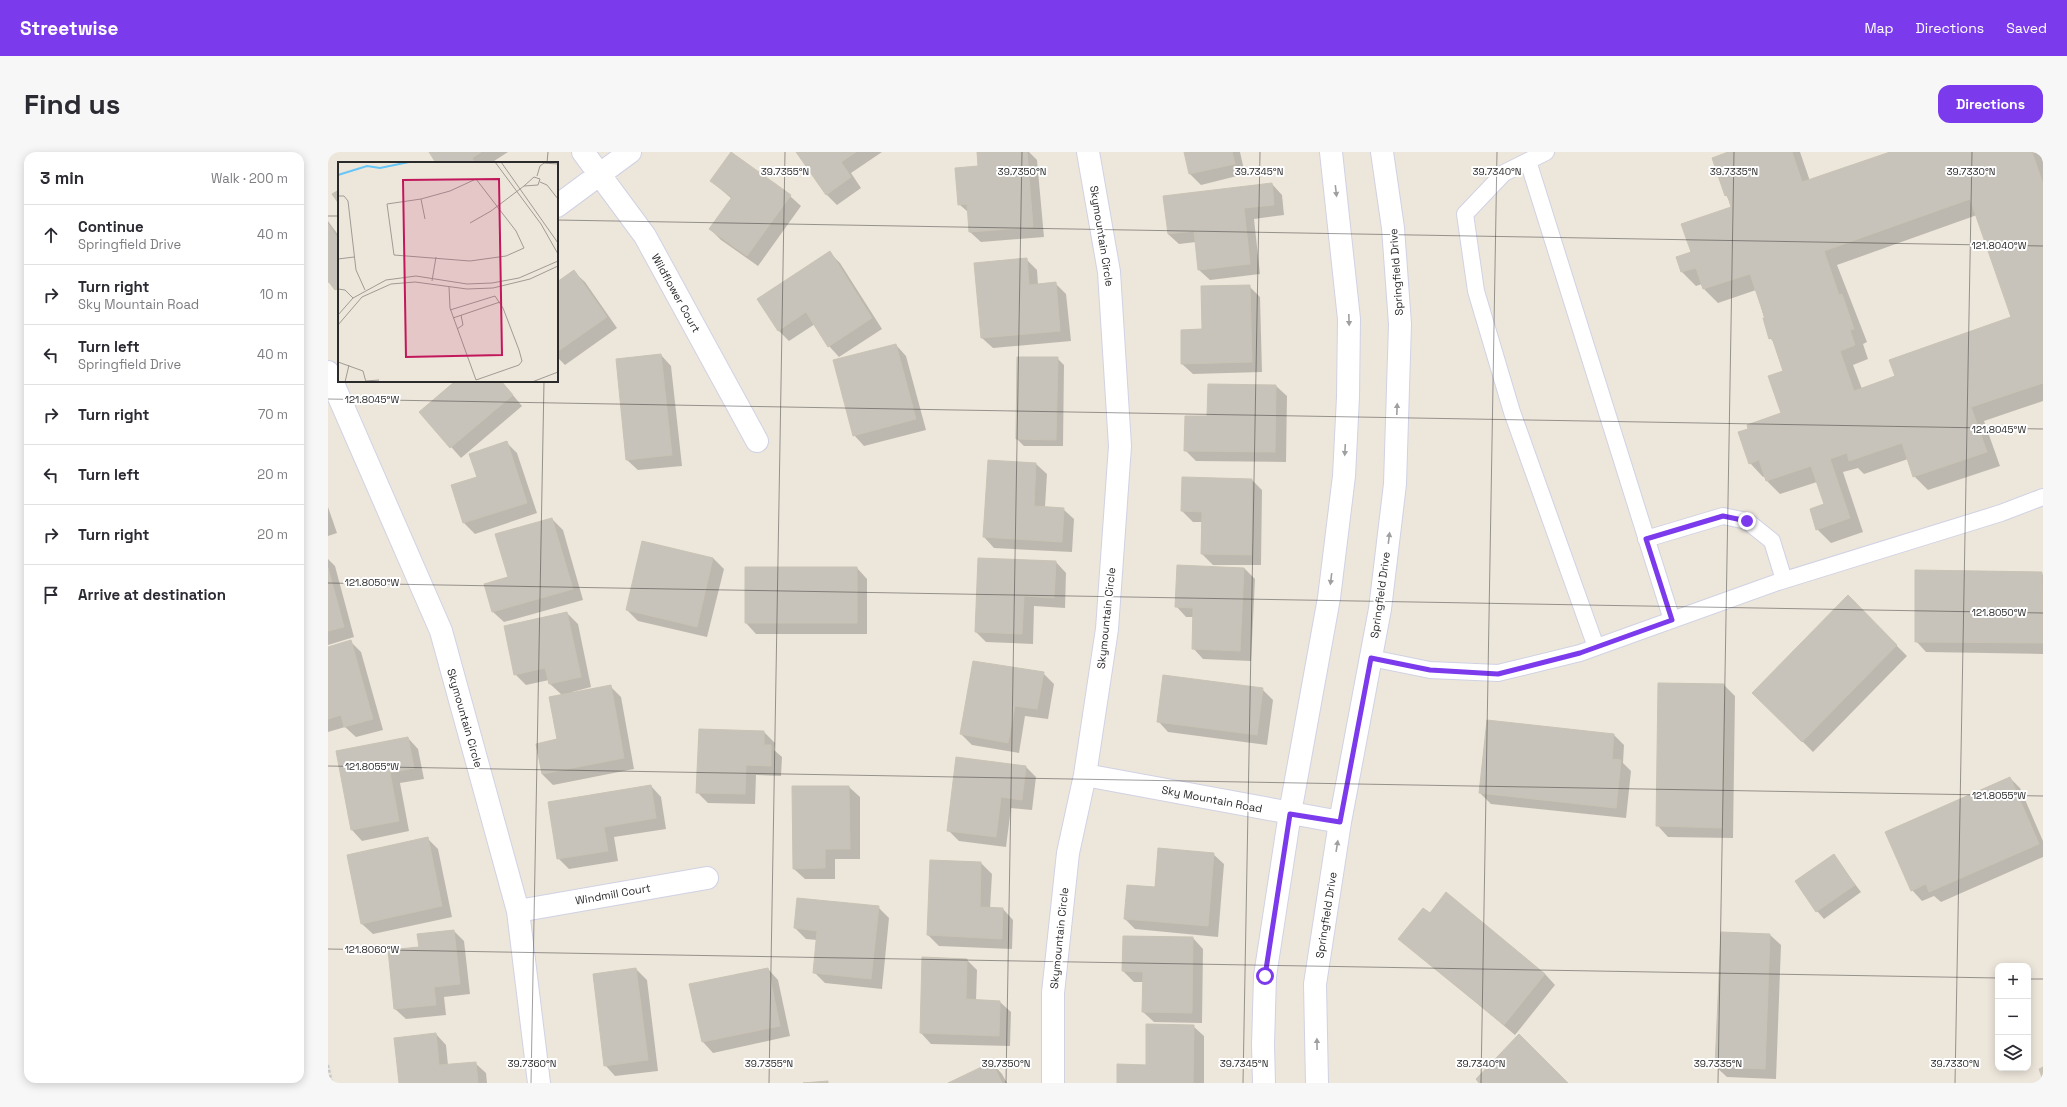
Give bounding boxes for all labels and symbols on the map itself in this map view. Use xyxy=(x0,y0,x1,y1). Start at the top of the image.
inset map xyxy=(338,162,558,382)
text: 39.7355°N xyxy=(761,165,809,178)
text: 39.7350°N xyxy=(998,165,1046,178)
text: 39.7345°N xyxy=(1235,165,1283,178)
text: 39.7340°N xyxy=(1472,165,1522,178)
text: 39.7335°N xyxy=(1710,165,1758,178)
text: 39.7330°N xyxy=(1947,165,1995,178)
street label: Skymountain Circle xyxy=(1087,184,1117,288)
one-way arrow xyxy=(1333,185,1339,197)
street label: Springfield Drive xyxy=(1386,228,1406,316)
text: 121.8040°W xyxy=(1972,239,2027,252)
street label: Wildflower Court xyxy=(649,251,703,335)
one-way arrow xyxy=(1345,314,1352,326)
text: 121.8045°W xyxy=(345,393,399,406)
one-way arrow xyxy=(1394,403,1401,415)
text: 121.8045°W xyxy=(1972,423,2026,436)
one-way arrow xyxy=(1342,444,1349,456)
route end xyxy=(1738,512,1756,530)
one-way arrow xyxy=(1385,532,1392,544)
street label: Springfield Drive xyxy=(1367,551,1393,639)
street label: Skymountain Circle xyxy=(1094,567,1118,669)
one-way arrow xyxy=(1328,573,1334,585)
text: 121.8050°W xyxy=(345,576,400,589)
text: 121.8050°W xyxy=(1972,606,2027,619)
street label: Skymountain Circle xyxy=(444,667,486,769)
text: 121.8055°W xyxy=(345,760,399,773)
street label: Sky Mountain Road xyxy=(1160,782,1264,816)
text: 121.8055°W xyxy=(1972,789,2026,802)
one-way arrow xyxy=(1334,840,1340,852)
street label: Springfield Drive xyxy=(1312,871,1340,959)
street label: Windmill Court xyxy=(574,880,652,908)
street label: Skymountain Circle xyxy=(1047,887,1071,989)
text: 121.8060°W xyxy=(345,943,400,956)
route start xyxy=(1256,967,1274,985)
one-way arrow xyxy=(1313,1038,1320,1050)
text: 39.7360°N xyxy=(508,1057,556,1070)
text: 39.7355°N xyxy=(745,1057,793,1070)
text: 39.7350°N xyxy=(982,1057,1030,1070)
text: 39.7345°N xyxy=(1220,1057,1268,1070)
text: 39.7340°N xyxy=(1456,1057,1506,1070)
text: 39.7335°N xyxy=(1694,1057,1742,1070)
text: 39.7330°N xyxy=(1931,1057,1979,1070)

